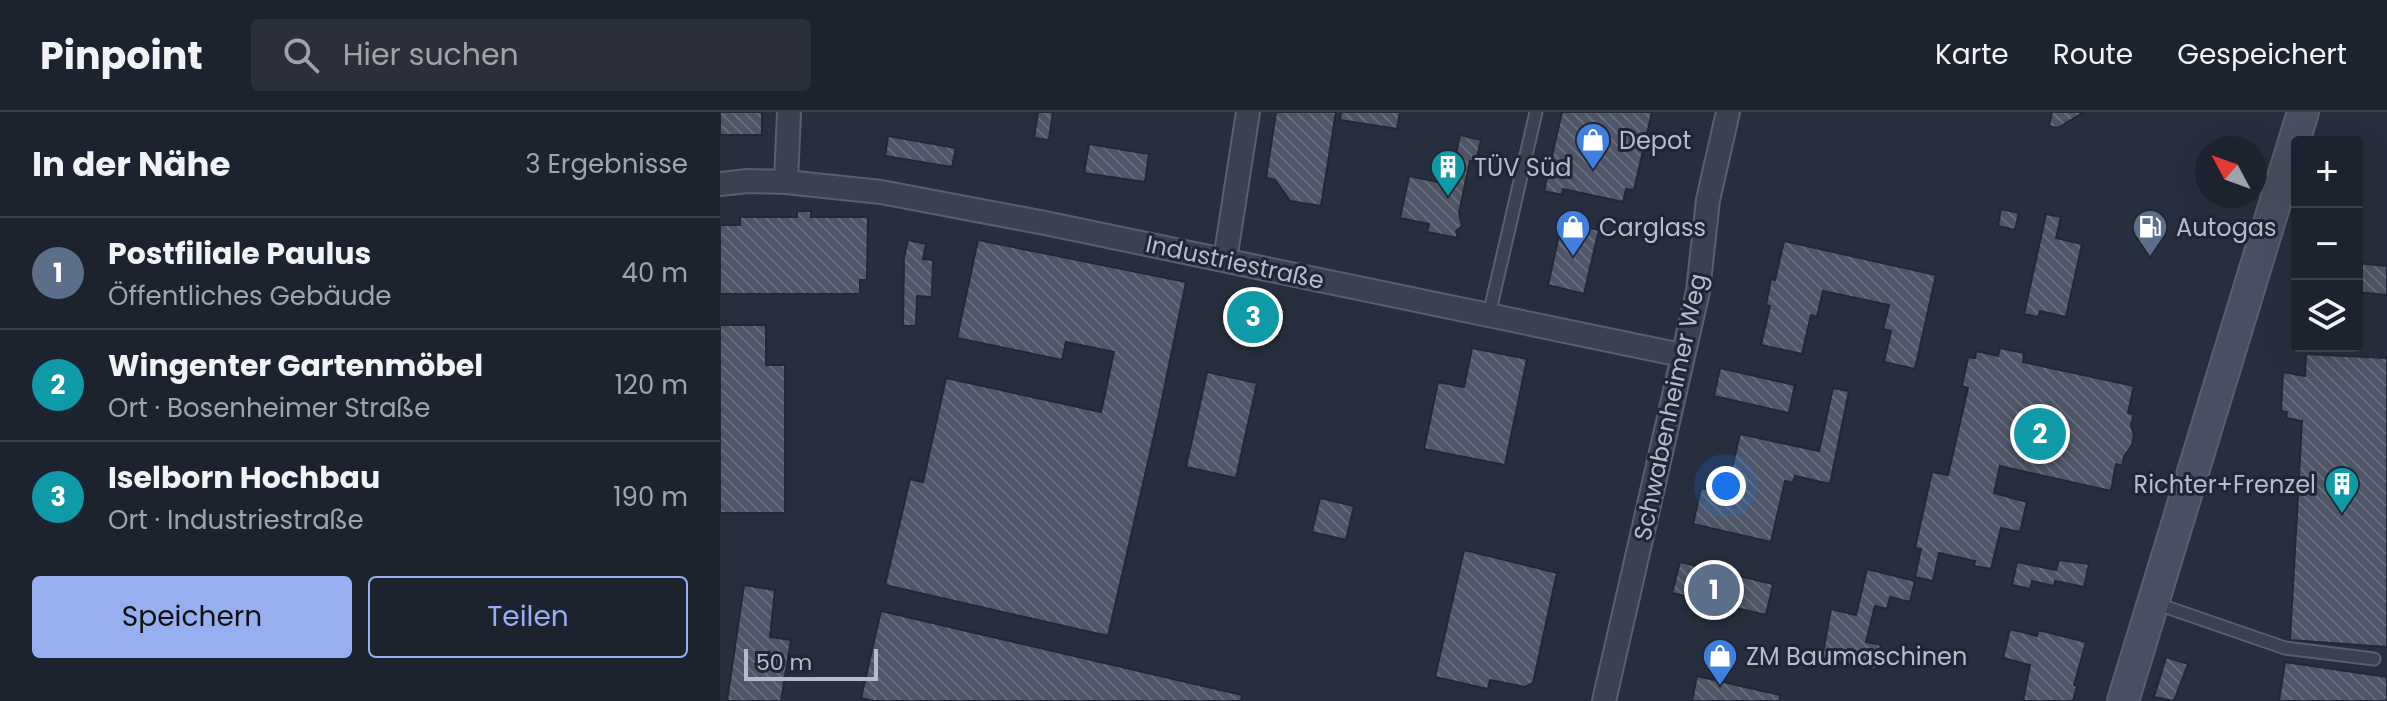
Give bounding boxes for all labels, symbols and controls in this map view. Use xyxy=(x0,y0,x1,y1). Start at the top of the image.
search box xyxy=(251,19,811,91)
text: Pinpoint xyxy=(40,29,203,82)
icon: search xyxy=(279,33,323,77)
text: Hier suchen xyxy=(343,33,519,76)
text: Karte xyxy=(1935,35,2009,74)
text: Route xyxy=(2053,35,2133,74)
text: Gespeichert xyxy=(2177,35,2347,74)
shop icon: Depot xyxy=(1574,121,1612,171)
place label: Depot xyxy=(1619,124,1691,157)
north arrow xyxy=(2195,136,2267,208)
map controls xyxy=(2291,136,2363,352)
button: + xyxy=(2291,136,2363,208)
text: In der Nähe xyxy=(32,140,230,188)
text: 3 Ergebnisse xyxy=(525,146,688,182)
building icon: TÜV Süd xyxy=(1429,148,1467,198)
place label: TÜV Süd xyxy=(1474,151,1572,184)
shop icon: Carglass xyxy=(1554,208,1592,258)
fuel station icon: Autogas xyxy=(2131,208,2169,258)
button: − xyxy=(2291,208,2363,280)
place label: Carglass xyxy=(1599,211,1706,244)
place label: Autogas xyxy=(2176,211,2277,244)
street label: Industriestraße xyxy=(1143,227,1327,297)
text: Postfiliale Paulus xyxy=(108,232,371,275)
text: 1 xyxy=(53,255,63,291)
text: 40 m xyxy=(622,255,688,291)
street label: Schwabenheimer Weg xyxy=(1626,271,1714,543)
text: Öffentliches Gebäude xyxy=(108,278,391,314)
button: layers xyxy=(2291,280,2363,352)
pin: 3 xyxy=(1227,287,1279,347)
text: Wingenter Gartenmöbel xyxy=(108,344,483,387)
text: 2 xyxy=(51,367,65,403)
text: 120 m xyxy=(615,367,688,403)
text: Ort · Bosenheimer Straße xyxy=(108,390,430,426)
pin: 2 xyxy=(2014,404,2066,464)
text: Iselborn Hochbau xyxy=(108,456,380,499)
building icon: Richter+Frenzel xyxy=(2323,465,2361,515)
your location xyxy=(1706,466,1746,506)
place label: Richter+Frenzel xyxy=(2134,468,2316,501)
text: 3 xyxy=(50,479,66,515)
text: 190 m xyxy=(613,479,688,515)
text: Ort · Industriestraße xyxy=(108,502,364,538)
pin: 1 xyxy=(1688,560,1740,620)
button: Speichern xyxy=(32,576,352,658)
button: Teilen xyxy=(368,576,688,658)
shop icon: ZM Baumaschinen xyxy=(1701,637,1739,687)
place label: ZM Baumaschinen xyxy=(1746,640,1967,673)
scale bar xyxy=(744,645,878,681)
text: 50 m xyxy=(756,647,812,678)

